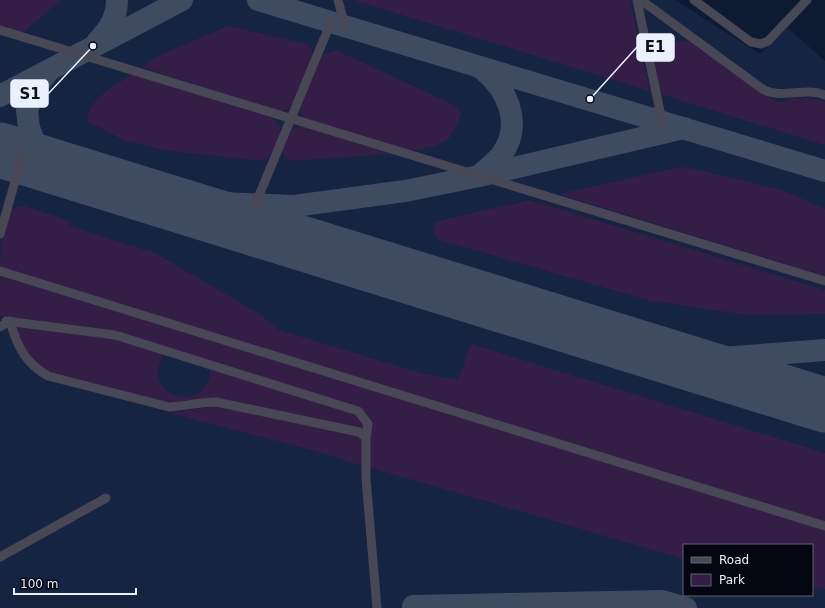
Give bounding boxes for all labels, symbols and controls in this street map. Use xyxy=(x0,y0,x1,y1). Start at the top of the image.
callout: E1 xyxy=(637,34,674,61)
text: E1 xyxy=(645,38,665,56)
callout: S1 xyxy=(11,80,48,107)
text: S1 xyxy=(19,85,41,103)
legend xyxy=(683,544,813,596)
text: Road xyxy=(719,553,749,567)
scale bar xyxy=(14,570,136,596)
text: Park xyxy=(719,573,745,587)
text: 100 m xyxy=(20,577,58,591)

